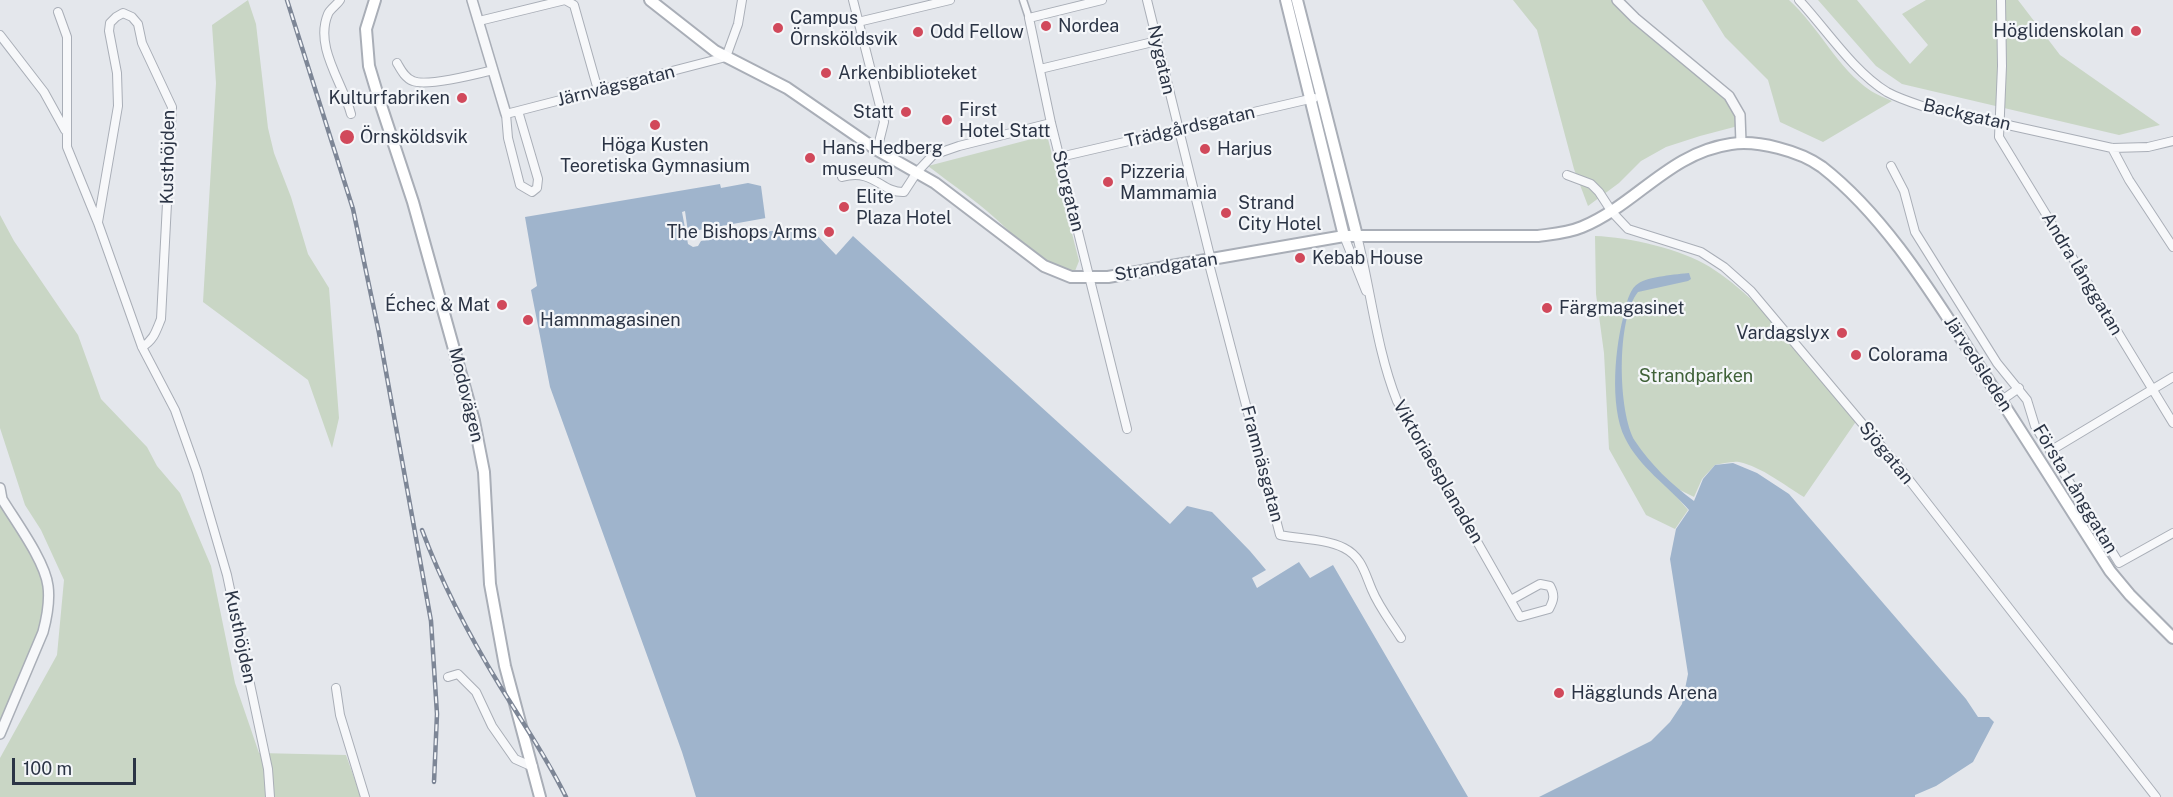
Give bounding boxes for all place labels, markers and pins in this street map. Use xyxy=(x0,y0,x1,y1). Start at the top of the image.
place label: Campus Örnsköldsvik xyxy=(790,7,898,50)
place label: Nordea xyxy=(1058,15,1119,37)
marker: Nordea xyxy=(1039,19,1053,33)
place label: Höglidenskolan xyxy=(1993,20,2124,42)
marker: Campus Örnsköldsvik xyxy=(771,21,785,35)
place label: Odd Fellow xyxy=(930,21,1024,43)
marker: Höglidenskolan xyxy=(2129,24,2143,38)
marker: Odd Fellow xyxy=(911,25,925,39)
place label: Arkenbiblioteket xyxy=(838,62,977,84)
marker: Arkenbiblioteket xyxy=(819,66,833,80)
place label: Kulturfabriken xyxy=(329,87,450,109)
marker: Kulturfabriken xyxy=(455,91,469,105)
place label: First Hotel Statt xyxy=(959,99,1051,142)
place label: Statt xyxy=(853,101,894,123)
marker: Statt xyxy=(899,105,913,119)
marker: First Hotel Statt xyxy=(940,113,954,127)
marker: Höga Kusten Teoretiska Gymnasium xyxy=(648,118,662,132)
place label: Örnsköldsvik xyxy=(360,126,468,148)
marker: Örnsköldsvik xyxy=(338,128,356,146)
place label: Höga Kusten Teoretiska Gymnasium xyxy=(560,134,750,176)
place label: Hans Hedberg museum xyxy=(822,137,943,180)
place label: Harjus xyxy=(1217,138,1272,160)
marker: Harjus xyxy=(1198,142,1212,156)
marker: Hans Hedberg museum xyxy=(803,151,817,165)
place label: Pizzeria Mammamia xyxy=(1120,161,1217,204)
marker: Pizzeria Mammamia xyxy=(1101,175,1115,189)
place label: Elite Plaza Hotel xyxy=(856,186,952,228)
place label: Strand City Hotel xyxy=(1238,192,1322,234)
marker: Elite Plaza Hotel xyxy=(837,200,851,214)
marker: Strand City Hotel xyxy=(1219,206,1233,220)
place label: The Bishops Arms xyxy=(667,221,817,243)
marker: The Bishops Arms xyxy=(822,225,836,239)
place label: Kebab House xyxy=(1312,247,1423,269)
marker: Kebab House xyxy=(1293,251,1307,265)
place label: Échec & Mat xyxy=(385,294,490,316)
place label: Färgmagasinet xyxy=(1559,297,1685,319)
marker: Échec & Mat xyxy=(495,298,509,312)
marker: Färgmagasinet xyxy=(1540,301,1554,315)
place label: Hamnmagasinen xyxy=(540,309,681,331)
marker: Hamnmagasinen xyxy=(521,313,535,327)
place label: Vardagslyx xyxy=(1736,322,1830,344)
marker: Vardagslyx xyxy=(1835,326,1849,340)
place label: Colorama xyxy=(1868,344,1948,366)
marker: Colorama xyxy=(1849,348,1863,362)
place label: Hägglunds Arena xyxy=(1571,682,1717,704)
marker: Hägglunds Arena xyxy=(1552,686,1566,700)

